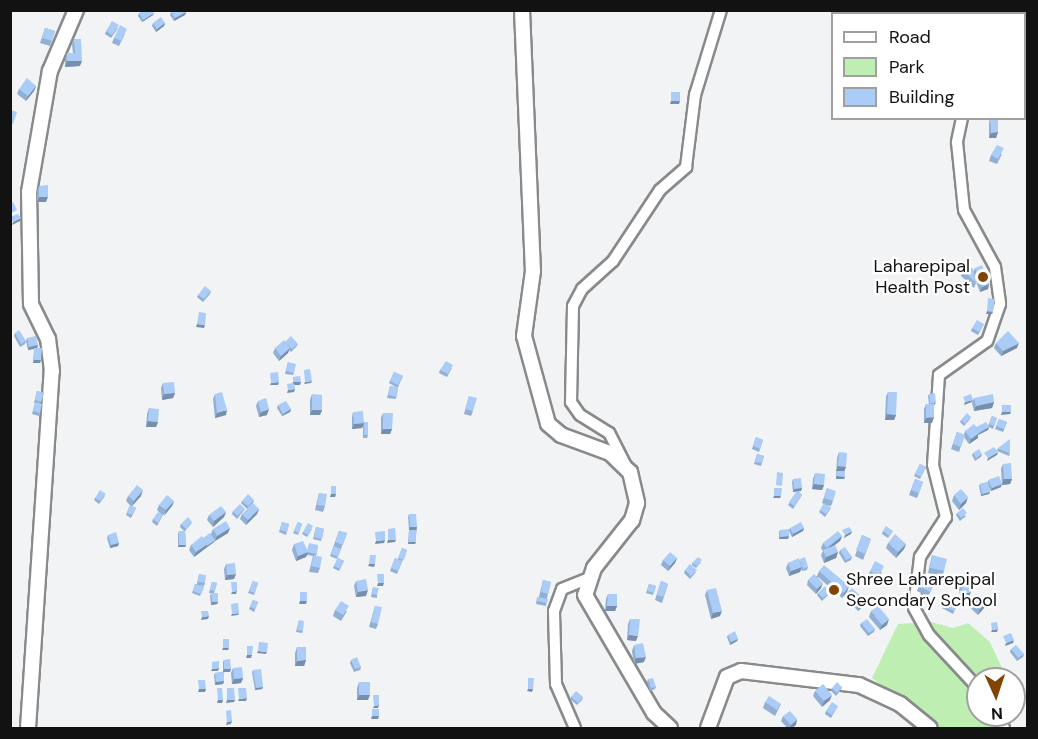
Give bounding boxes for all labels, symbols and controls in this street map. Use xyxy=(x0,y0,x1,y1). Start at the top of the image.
legend xyxy=(831,12,1026,120)
text: Road xyxy=(889,25,931,49)
text: Park xyxy=(889,55,925,79)
text: Building xyxy=(889,85,954,109)
place label: Laharepipal Health Post xyxy=(873,256,970,298)
marker: Laharepipal Health Post xyxy=(974,268,992,286)
place label: Shree Laharepipal Secondary School xyxy=(846,569,997,612)
marker: Shree Laharepipal Secondary School xyxy=(827,583,841,597)
north arrow xyxy=(966,667,1026,727)
text: N xyxy=(990,703,1003,724)

